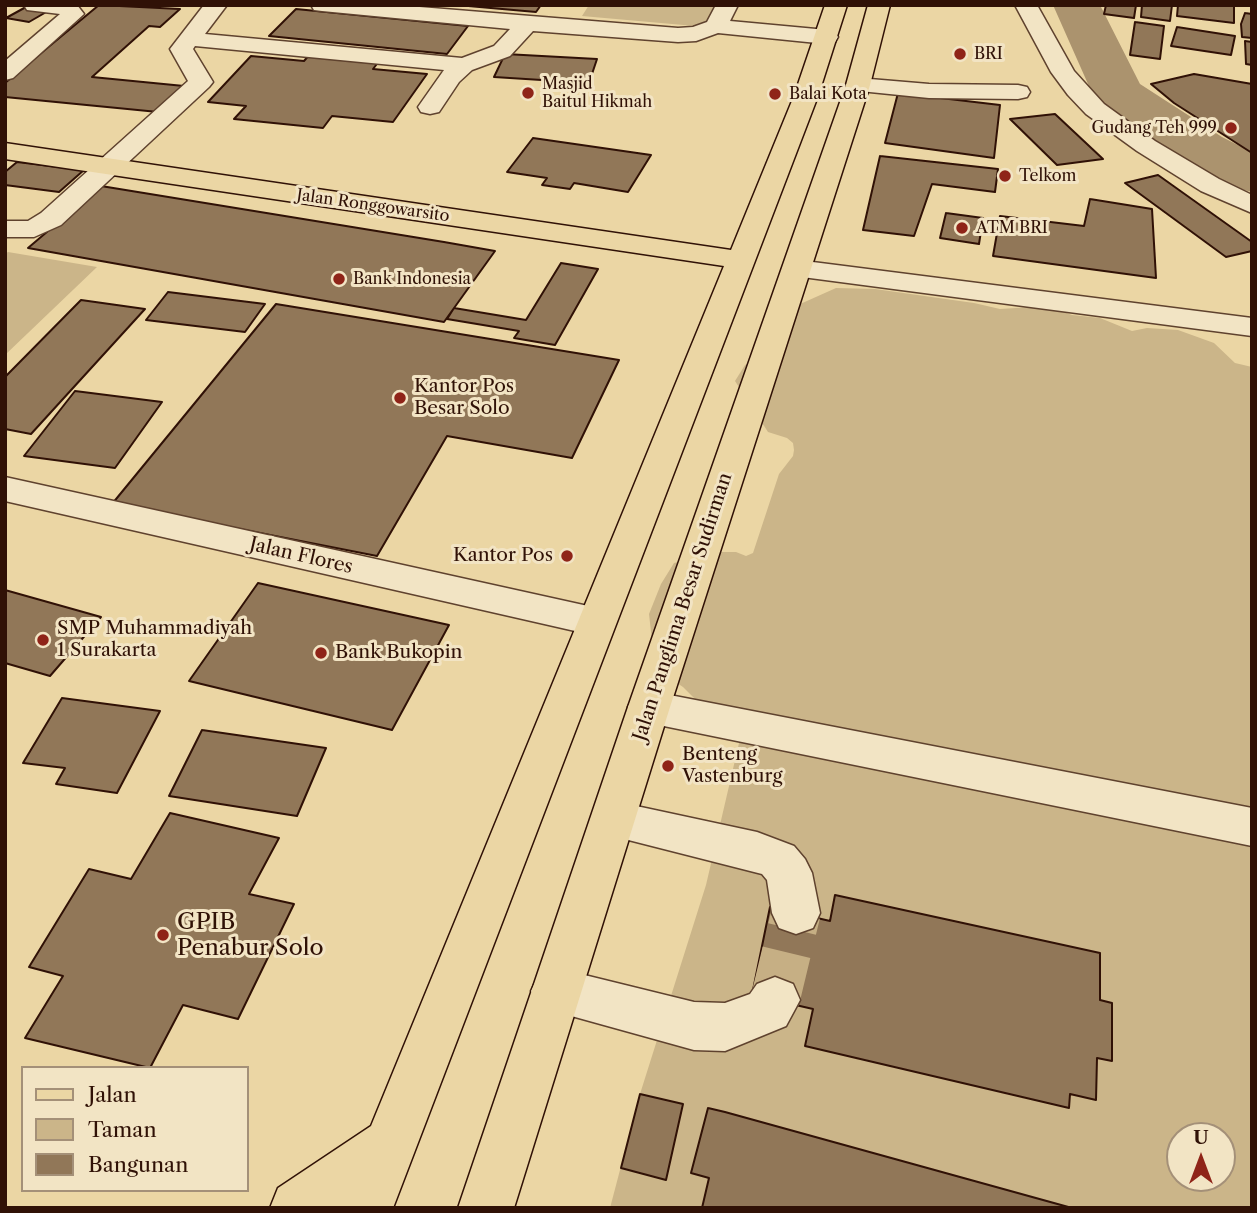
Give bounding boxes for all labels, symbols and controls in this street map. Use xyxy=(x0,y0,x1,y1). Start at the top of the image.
place label: BRI xyxy=(974,44,1003,64)
marker: BRI xyxy=(952,46,968,62)
place label: Masjid Baitul Hikmah xyxy=(542,74,652,112)
place label: Balai Kota xyxy=(789,84,867,104)
marker: Masjid Baitul Hikmah xyxy=(520,85,536,101)
marker: Balai Kota xyxy=(767,86,783,102)
place label: Gudang Teh 999 xyxy=(1092,118,1217,138)
marker: Gudang Teh 999 xyxy=(1223,120,1239,136)
place label: Telkom xyxy=(1019,166,1076,186)
marker: Telkom xyxy=(997,168,1013,184)
street label: Jalan Ronggowarsito xyxy=(295,186,451,226)
place label: ATM BRI xyxy=(976,218,1048,238)
marker: ATM BRI xyxy=(954,220,970,236)
place label: Bank Indonesia xyxy=(353,269,471,289)
marker: Bank Indonesia xyxy=(331,271,347,287)
place label: Kantor Pos Besar Solo xyxy=(414,376,514,420)
marker: Kantor Pos Besar Solo xyxy=(392,390,408,406)
street label: Jalan Panglima Besar Sudirman xyxy=(629,470,737,744)
street label: Jalan Flores xyxy=(247,533,355,579)
place label: Kantor Pos xyxy=(453,545,553,567)
marker: Kantor Pos xyxy=(559,548,575,564)
place label: SMP Muhammadiyah 1 Surakarta xyxy=(57,618,252,662)
marker: SMP Muhammadiyah 1 Surakarta xyxy=(35,632,51,648)
place label: Bank Bukopin xyxy=(335,642,462,664)
marker: Bank Bukopin xyxy=(313,645,329,661)
place label: Benteng Vastenburg xyxy=(682,744,783,788)
marker: Benteng Vastenburg xyxy=(660,758,676,774)
place label: GPIB Penabur Solo xyxy=(177,908,324,962)
marker: GPIB Penabur Solo xyxy=(155,927,171,943)
legend xyxy=(21,1066,248,1192)
text: Jalan xyxy=(88,1082,137,1107)
text: Taman xyxy=(88,1117,157,1142)
north arrow xyxy=(1166,1122,1236,1192)
text: U xyxy=(1193,1126,1209,1149)
text: Bangunan xyxy=(88,1152,188,1177)

